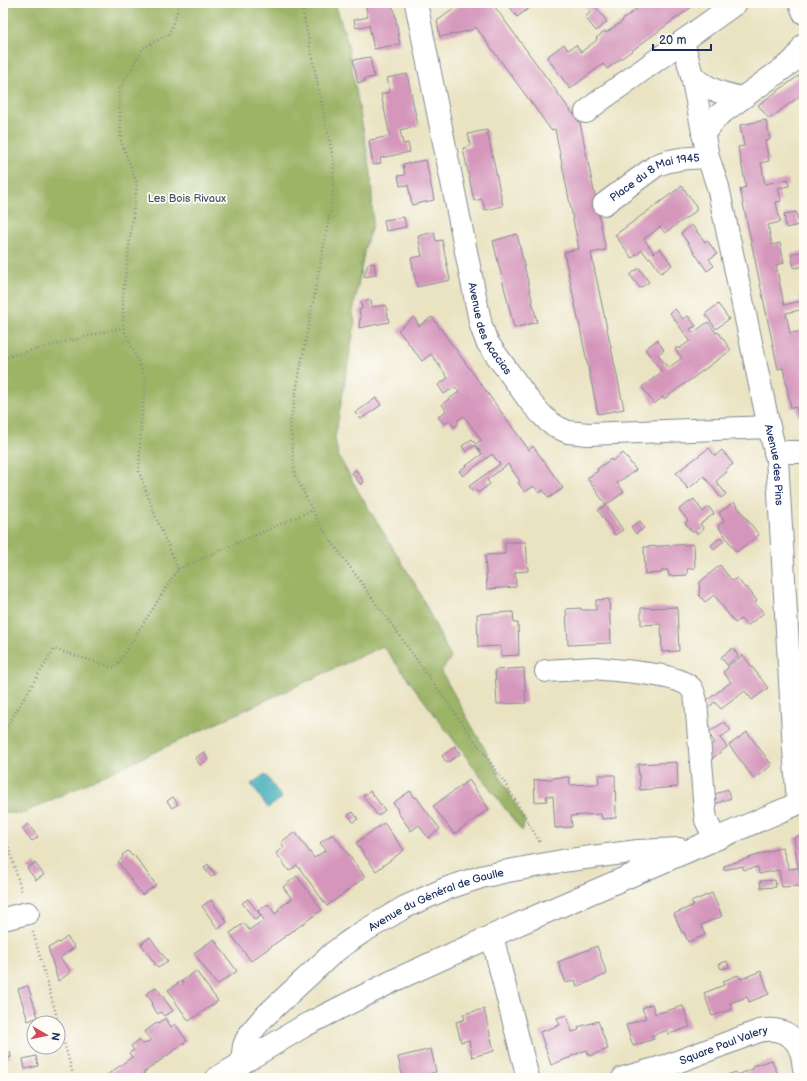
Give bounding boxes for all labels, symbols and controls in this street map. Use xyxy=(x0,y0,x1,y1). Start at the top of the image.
scale bar xyxy=(653,26,711,52)
text: 20 m xyxy=(659,33,686,48)
street label: Place du 8 Mai 1945 xyxy=(607,151,700,204)
park label: Les Bois Rivaux xyxy=(148,192,226,205)
street label: Avenue des Acacias xyxy=(466,281,515,377)
street label: Avenue des Pins xyxy=(762,423,786,506)
street label: Avenue du Général de Gaulle xyxy=(366,865,505,934)
north arrow xyxy=(26,1015,66,1055)
street label: Square Paul Valery xyxy=(677,1023,768,1067)
text: N xyxy=(48,1031,62,1042)

